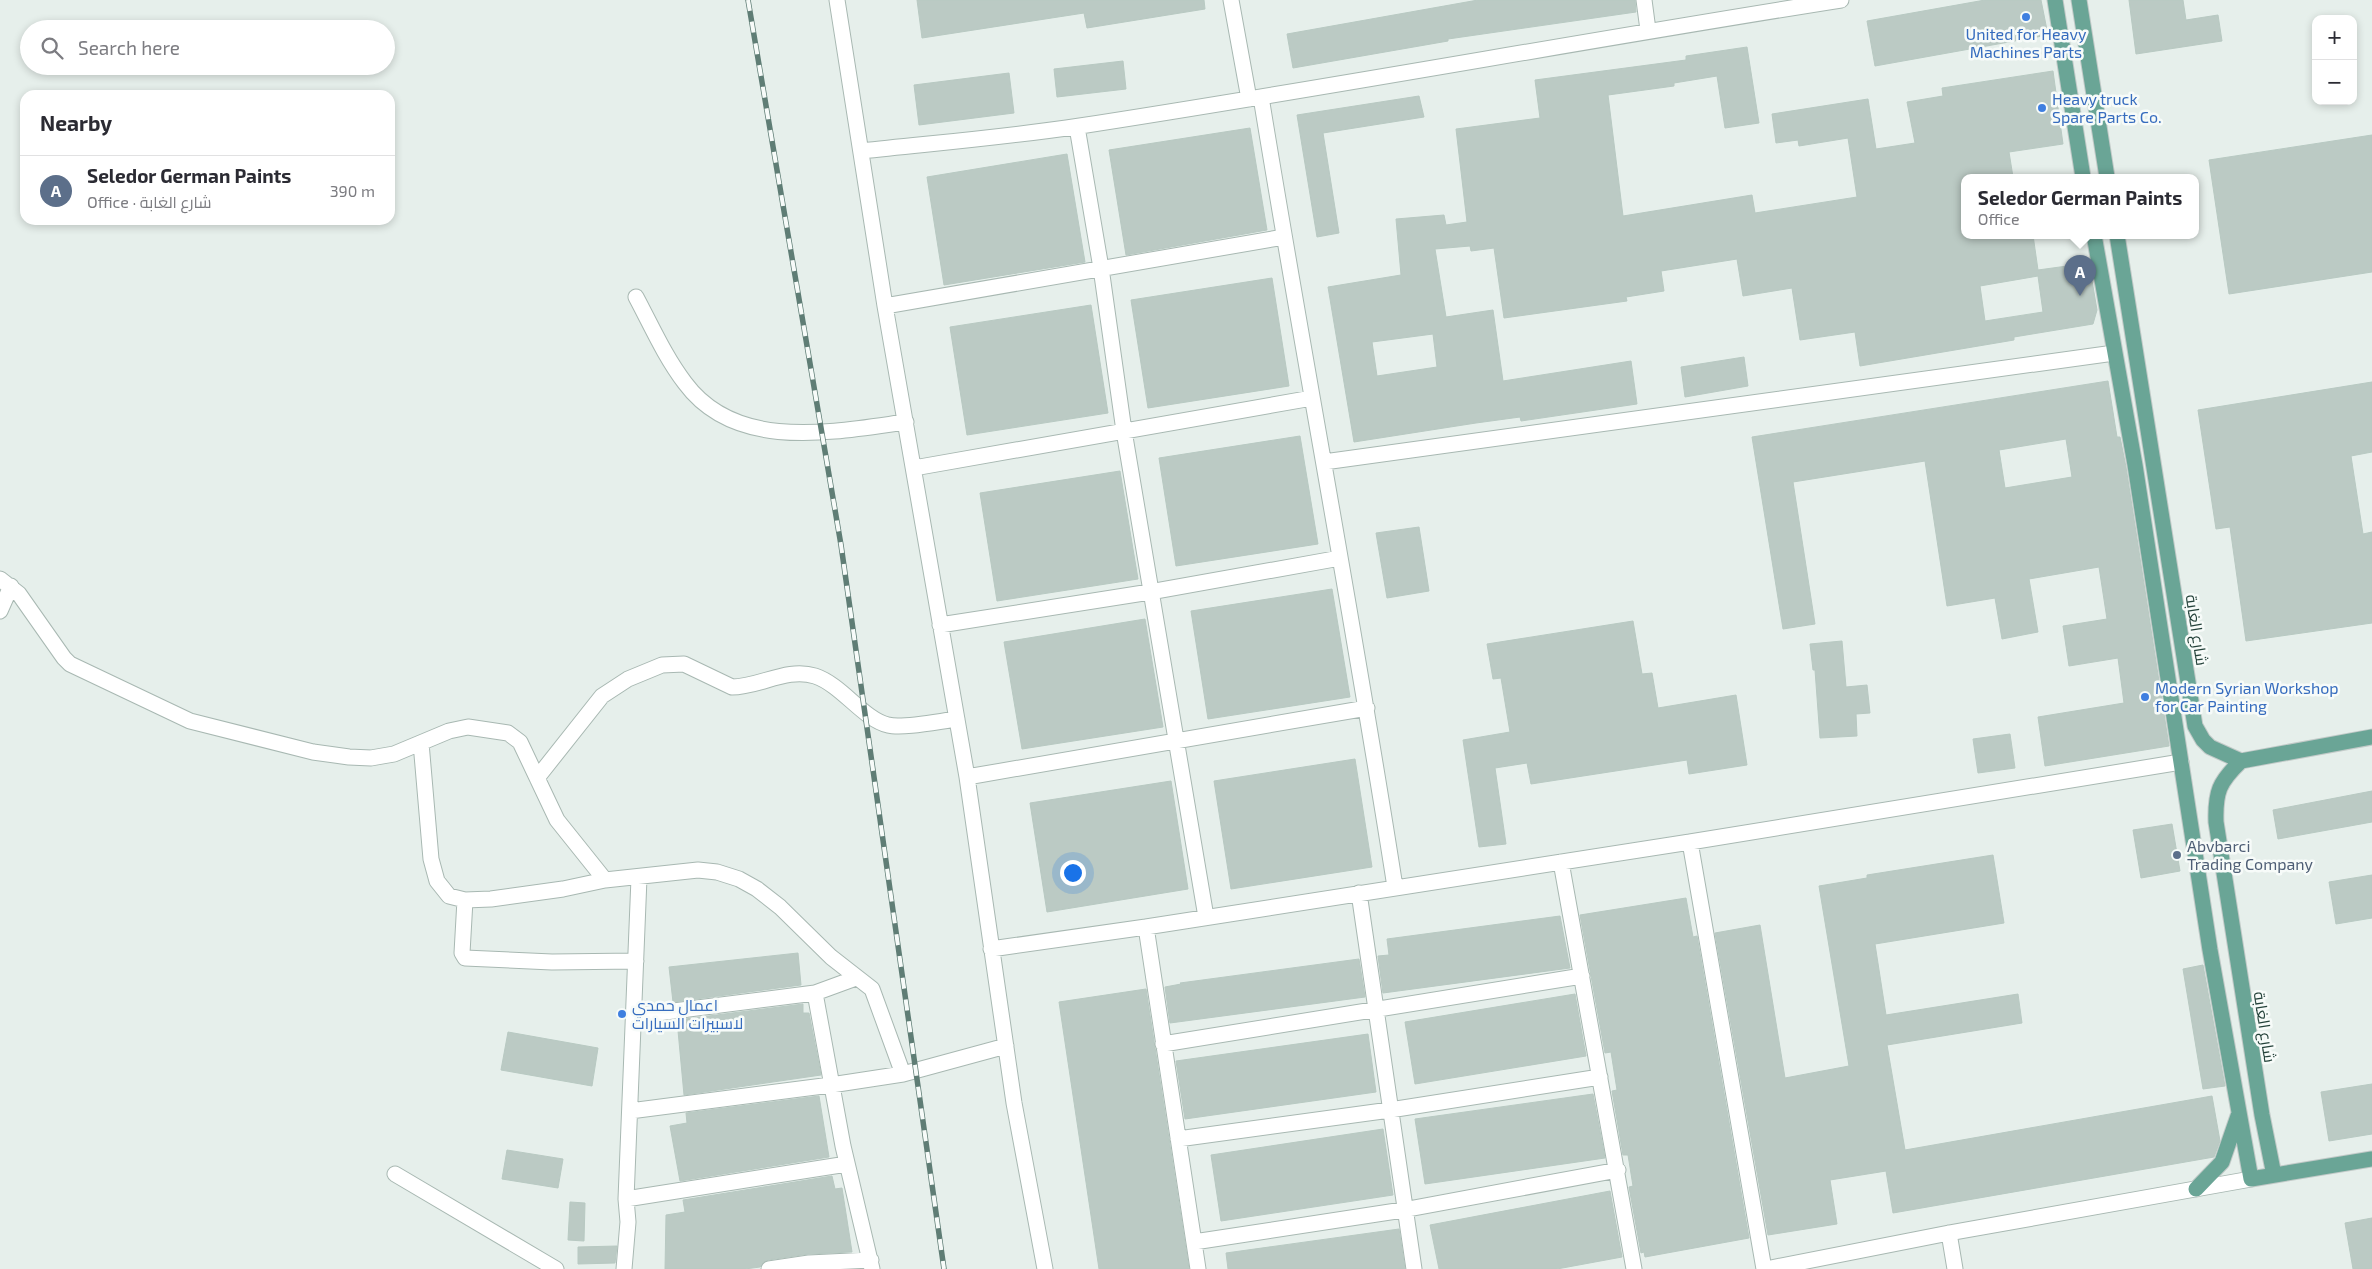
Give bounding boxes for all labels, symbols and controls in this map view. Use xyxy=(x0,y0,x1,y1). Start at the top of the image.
marker: United for Heavy Machines Parts xyxy=(2020,11,2032,23)
map controls xyxy=(2312,15,2357,105)
button: + xyxy=(2312,15,2357,60)
search box xyxy=(20,20,395,75)
place label: United for Heavy Machines Parts xyxy=(1966,24,2087,61)
icon: search xyxy=(38,34,66,62)
text: Search here xyxy=(78,36,180,59)
button: − xyxy=(2312,60,2357,105)
place label: Heavy truck Spare Parts Co. xyxy=(2052,89,2162,126)
marker: Heavy truck Spare Parts Co. xyxy=(2036,102,2048,114)
text: Nearby xyxy=(40,110,112,135)
text: Seledor German Paints xyxy=(87,164,291,187)
popup xyxy=(1961,174,2199,239)
text: A xyxy=(51,181,61,200)
text: 390 m xyxy=(330,181,375,200)
text: Seledor German Paints xyxy=(1978,186,2182,209)
text: Office · شارع الغابة xyxy=(87,192,211,211)
text: Office xyxy=(1978,209,2020,228)
pin: A xyxy=(2064,255,2096,296)
street label: شارع الغابة xyxy=(2180,593,2212,667)
place label: Modern Syrian Workshop for Car Painting xyxy=(2155,678,2339,715)
marker: Modern Syrian Workshop for Car Painting xyxy=(2139,691,2151,703)
place label: Abvbarci Trading Company xyxy=(2187,836,2314,873)
marker: Abvbarci Trading Company xyxy=(2171,849,2183,861)
your location xyxy=(1060,860,1086,886)
street label: شارع الغابة xyxy=(2248,990,2280,1064)
place label: اعمال حمدي لاسبيرات السيارات xyxy=(632,995,743,1033)
marker: اعمال حمدي لاسبيرات السيارات xyxy=(616,1008,628,1020)

